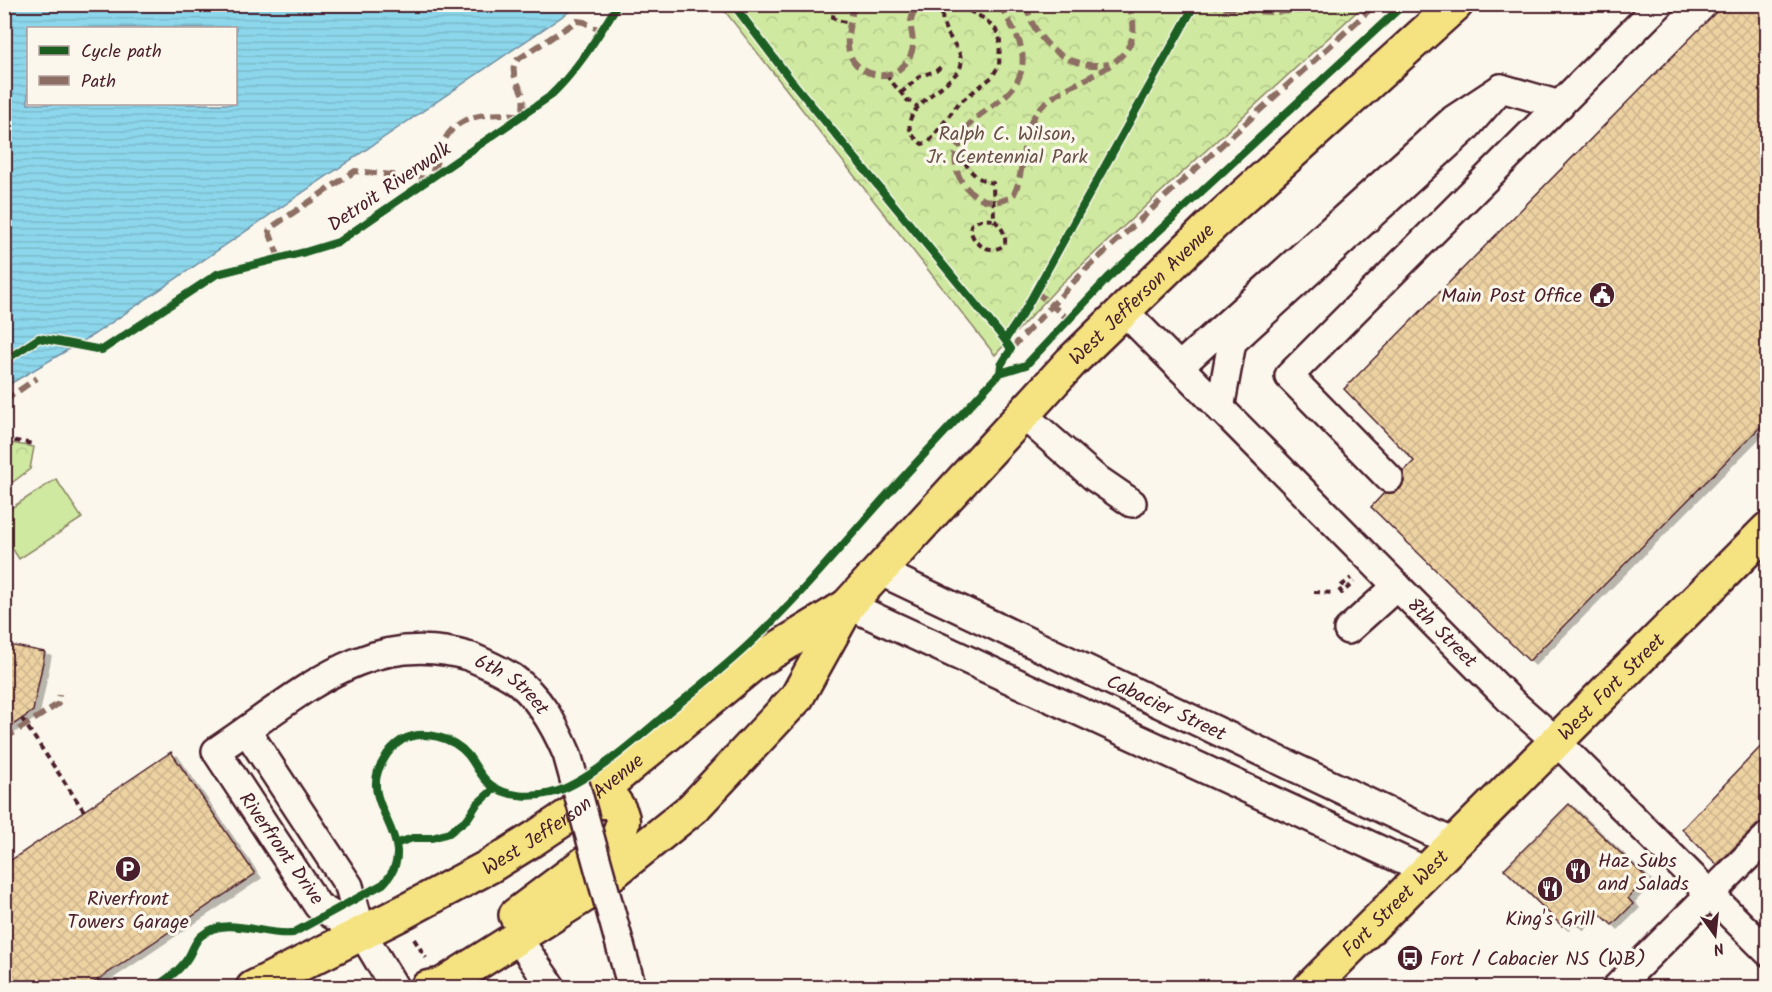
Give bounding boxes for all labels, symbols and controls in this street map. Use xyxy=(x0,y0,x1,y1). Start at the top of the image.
legend xyxy=(27,27,237,105)
text: Cycle path xyxy=(81,38,162,67)
text: Path xyxy=(81,68,116,97)
park label: Ralph C. Wilson, Jr. Centennial Park xyxy=(926,119,1088,174)
street label: Detroit Riverwalk xyxy=(322,134,459,241)
street label: West Jefferson Avenue xyxy=(1062,216,1223,374)
public building icon: Main Post Office xyxy=(1587,280,1617,310)
place label: Main Post Office xyxy=(1441,281,1582,313)
street label: 8th Street xyxy=(1399,591,1484,677)
street label: West Fort Street xyxy=(1551,626,1674,749)
street label: 6th Street xyxy=(469,646,557,723)
street label: Cabacier Street xyxy=(1100,667,1231,751)
street label: West Jefferson Avenue xyxy=(476,746,652,885)
street label: Riverfront Drive xyxy=(229,786,331,912)
street label: Fort Street West xyxy=(1335,843,1458,966)
place label: Haz Subs and Salads xyxy=(1598,846,1689,901)
parking icon: Riverfront Towers Garage xyxy=(113,854,143,884)
restaurant icon: Haz Subs and Salads xyxy=(1563,856,1593,886)
restaurant icon: King's Grill xyxy=(1535,874,1565,904)
place label: Riverfront Towers Garage xyxy=(67,884,189,939)
place label: King's Grill xyxy=(1505,904,1595,936)
north arrow xyxy=(1685,905,1745,965)
text: N xyxy=(1710,935,1727,961)
bus stop icon: Fort / Cabacier NS (WB) xyxy=(1395,943,1425,973)
place label: Fort / Cabacier NS (WB) xyxy=(1430,944,1646,976)

